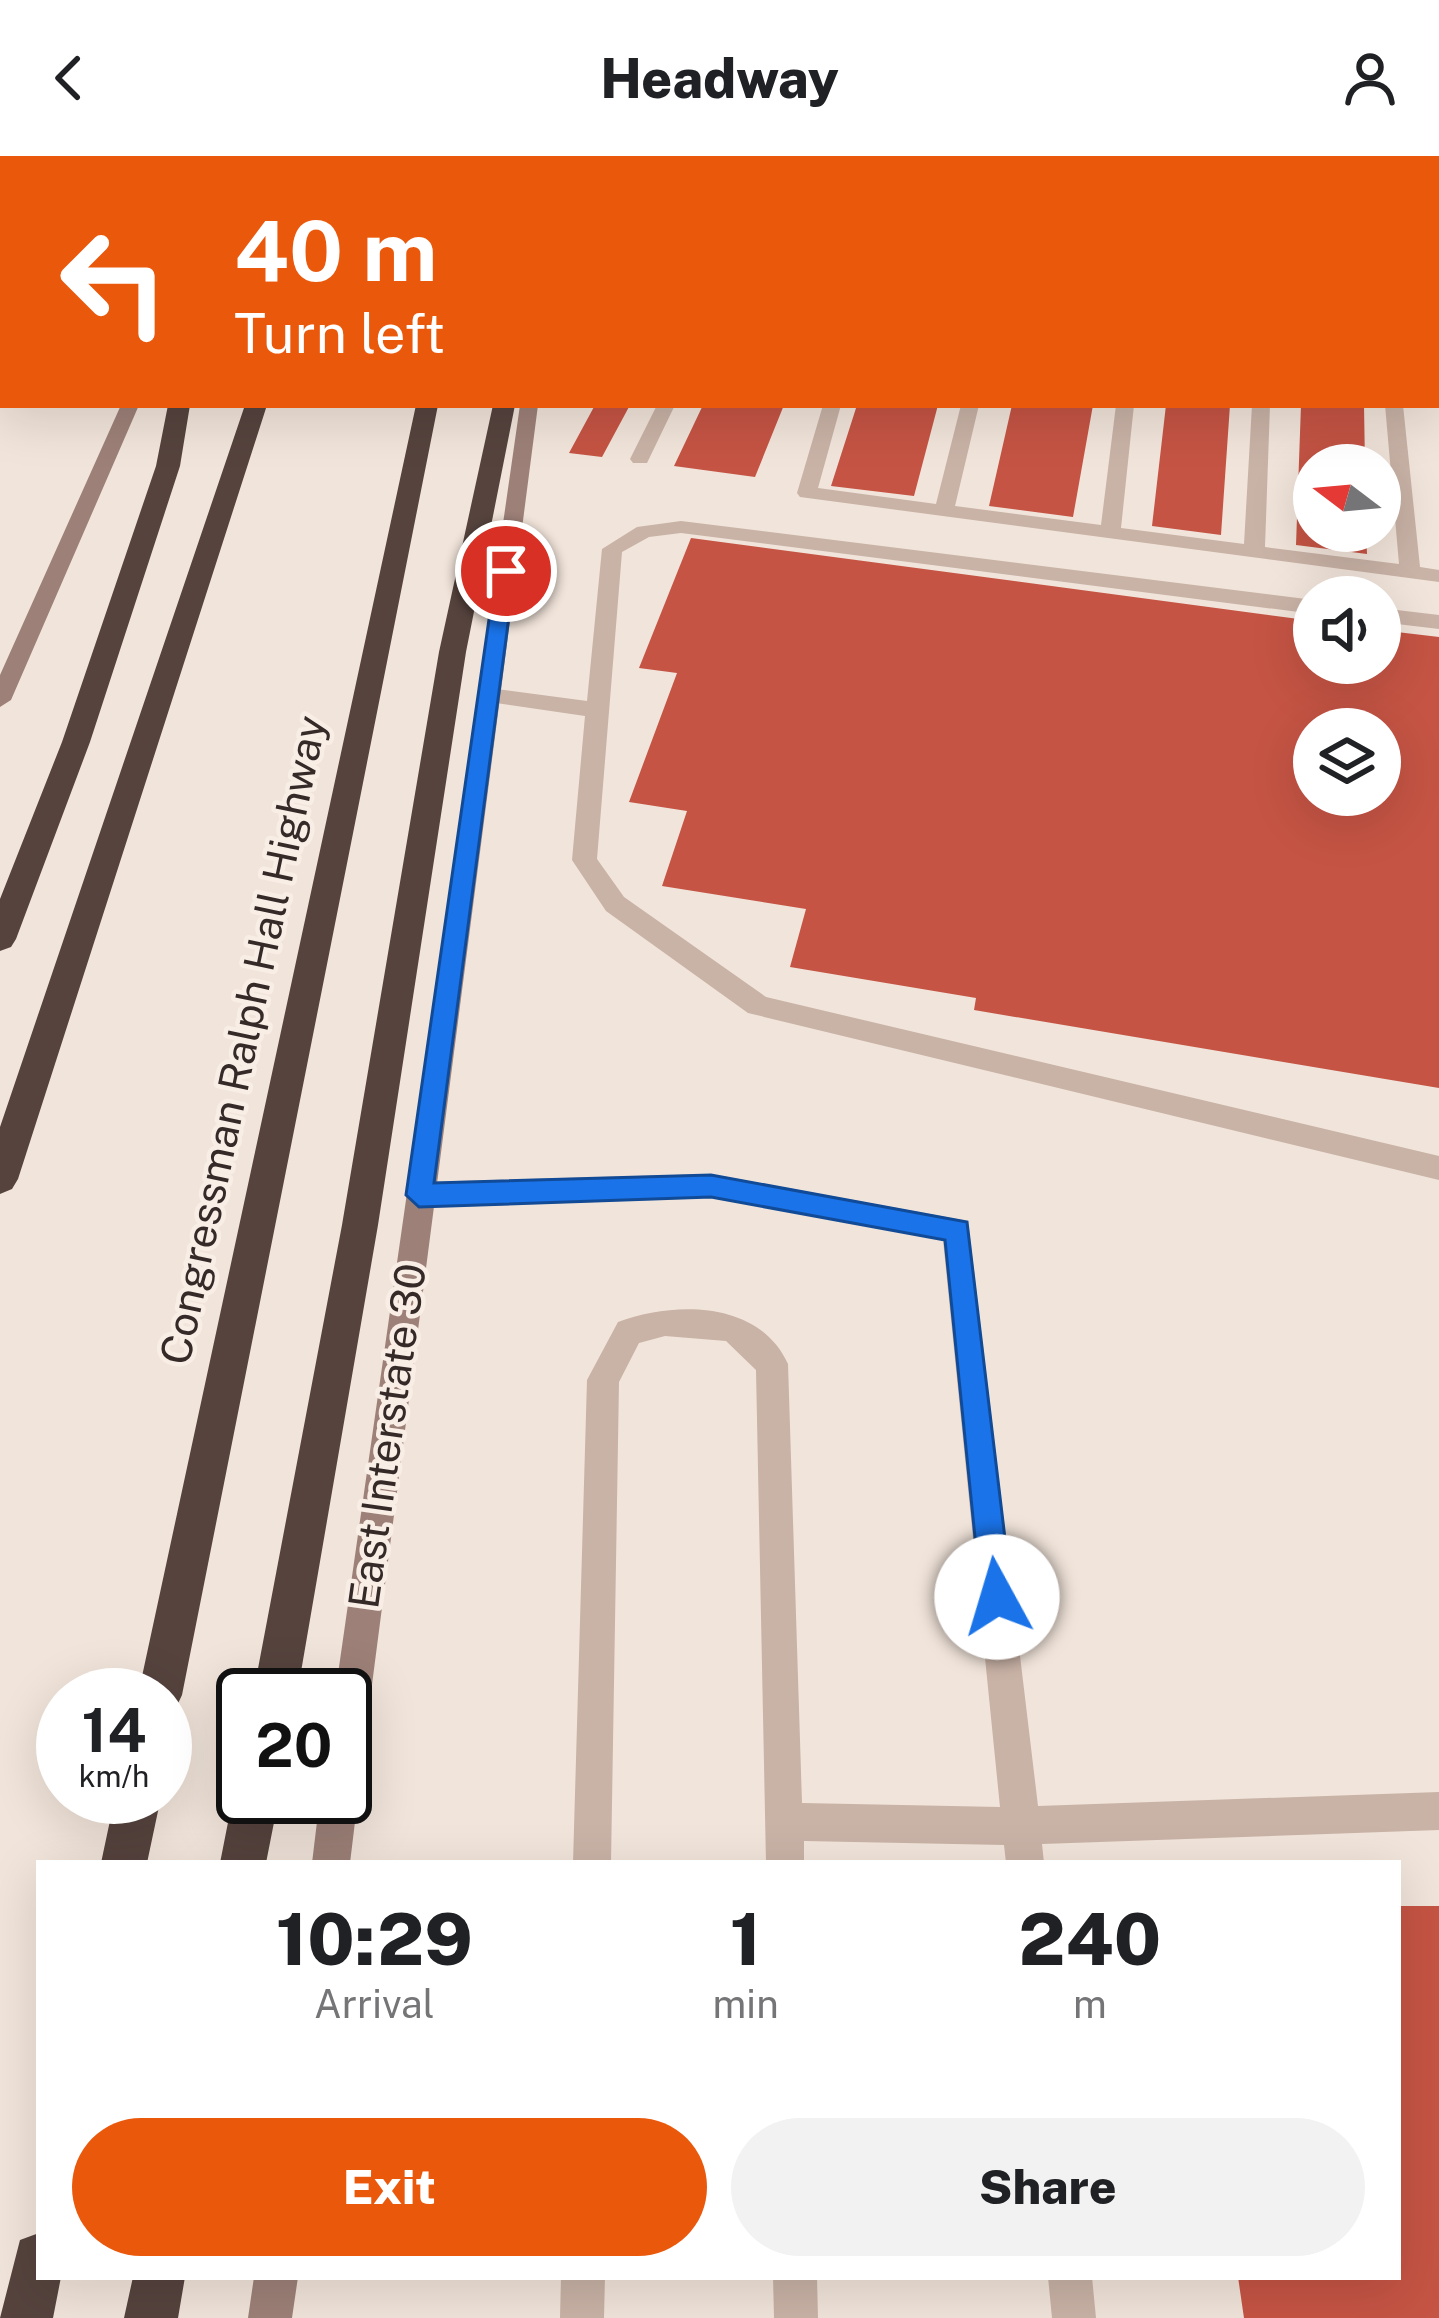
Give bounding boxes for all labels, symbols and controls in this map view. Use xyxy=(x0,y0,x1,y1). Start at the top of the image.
icon: back xyxy=(36,45,102,111)
icon: person xyxy=(1337,45,1403,111)
text: Headway xyxy=(600,47,839,110)
text: 40 m xyxy=(234,201,437,300)
icon: left xyxy=(36,204,192,360)
text: Turn left xyxy=(234,302,445,365)
north arrow xyxy=(1293,444,1401,552)
map controls xyxy=(1293,444,1401,816)
pin xyxy=(455,520,557,622)
icon: arrive xyxy=(473,538,539,604)
button: sound xyxy=(1293,576,1401,684)
button: layers xyxy=(1293,708,1401,816)
street label: Congressman Ralph Hall Highway xyxy=(150,711,335,1369)
street label: East Interstate 30 xyxy=(338,1260,435,1612)
position arrow xyxy=(934,1534,1060,1660)
speed limit sign: 20 xyxy=(216,1668,372,1824)
text: 14 xyxy=(81,1695,147,1766)
text: km/h xyxy=(79,1758,149,1794)
text: 10:29 xyxy=(276,1897,473,1981)
text: 1 xyxy=(730,1897,761,1981)
text: 240 xyxy=(1019,1897,1161,1981)
text: Arrival xyxy=(314,1981,434,2027)
text: min xyxy=(713,1981,779,2027)
text: m xyxy=(1073,1981,1107,2027)
button: Exit xyxy=(72,2118,707,2256)
button: Share xyxy=(731,2118,1365,2256)

